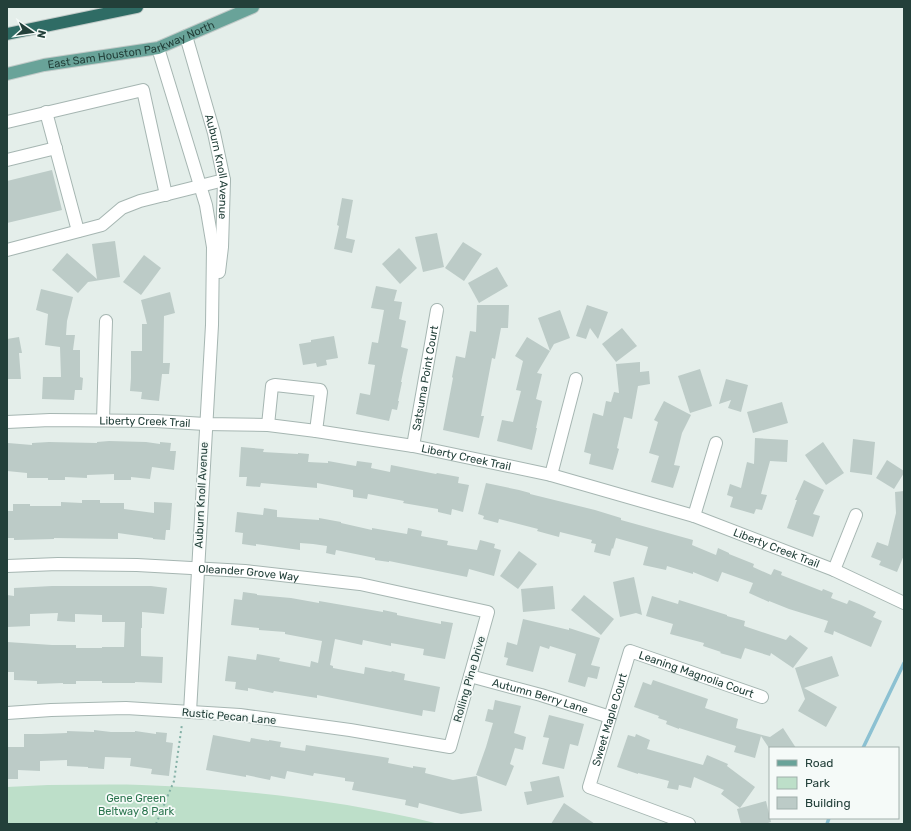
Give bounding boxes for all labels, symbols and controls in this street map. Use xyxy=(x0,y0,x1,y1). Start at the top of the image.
north arrow xyxy=(12,12,52,52)
street label: East Sam Houston Parkway North xyxy=(47,18,217,71)
text: N xyxy=(34,29,48,40)
street label: Auburn Knoll Avenue xyxy=(202,113,230,219)
street label: Satsuma Point Court xyxy=(410,324,441,432)
street label: Liberty Creek Trail xyxy=(99,414,191,430)
street label: Auburn Knoll Avenue xyxy=(192,442,211,549)
street label: Liberty Creek Trail xyxy=(420,442,512,473)
street label: Liberty Creek Trail xyxy=(731,526,821,571)
street label: Oleander Grove Way xyxy=(198,562,300,584)
street label: Rolling Pine Drive xyxy=(451,635,488,724)
street label: Leaning Magnolia Court xyxy=(637,649,756,701)
street label: Sweet Maple Court xyxy=(590,671,630,768)
street label: Autumn Berry Lane xyxy=(491,676,590,717)
street label: Rustic Pecan Lane xyxy=(181,706,277,727)
legend xyxy=(769,747,899,819)
text: Road xyxy=(805,756,833,770)
text: Park xyxy=(805,776,831,790)
park label: Gene Green Beltway 8 Park xyxy=(98,792,174,818)
text: Building xyxy=(805,796,851,810)

